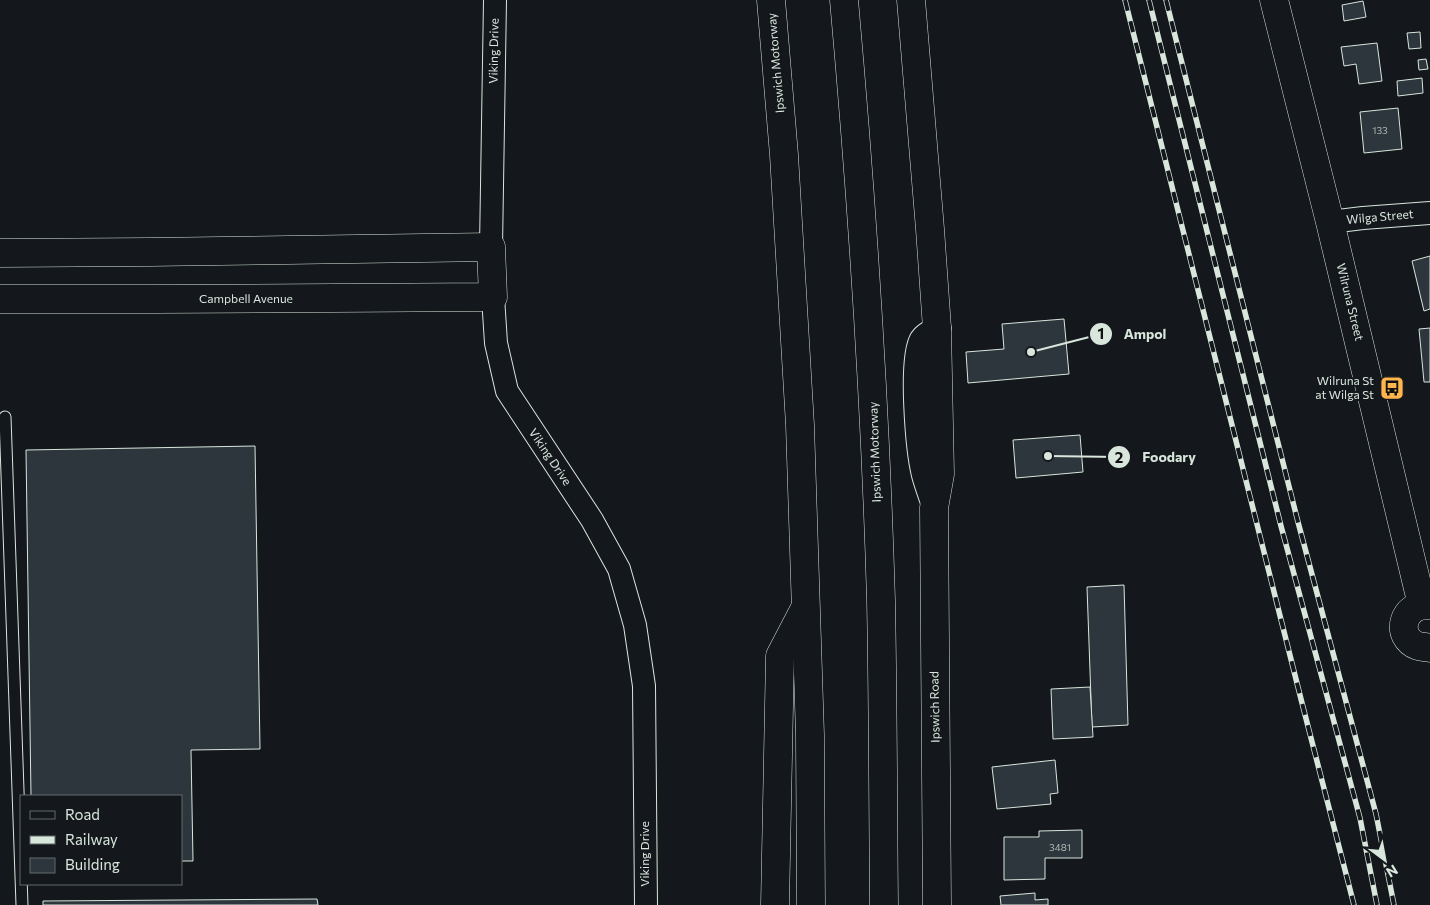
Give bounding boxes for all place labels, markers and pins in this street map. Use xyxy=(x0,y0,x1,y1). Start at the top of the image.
callout: Ampol xyxy=(1089,320,1177,349)
place label: Wilruna St at Wilga St xyxy=(1315,373,1374,401)
bus stop icon: Wilruna St at Wilga St xyxy=(1379,375,1405,401)
callout: Foodary xyxy=(1107,443,1205,472)

